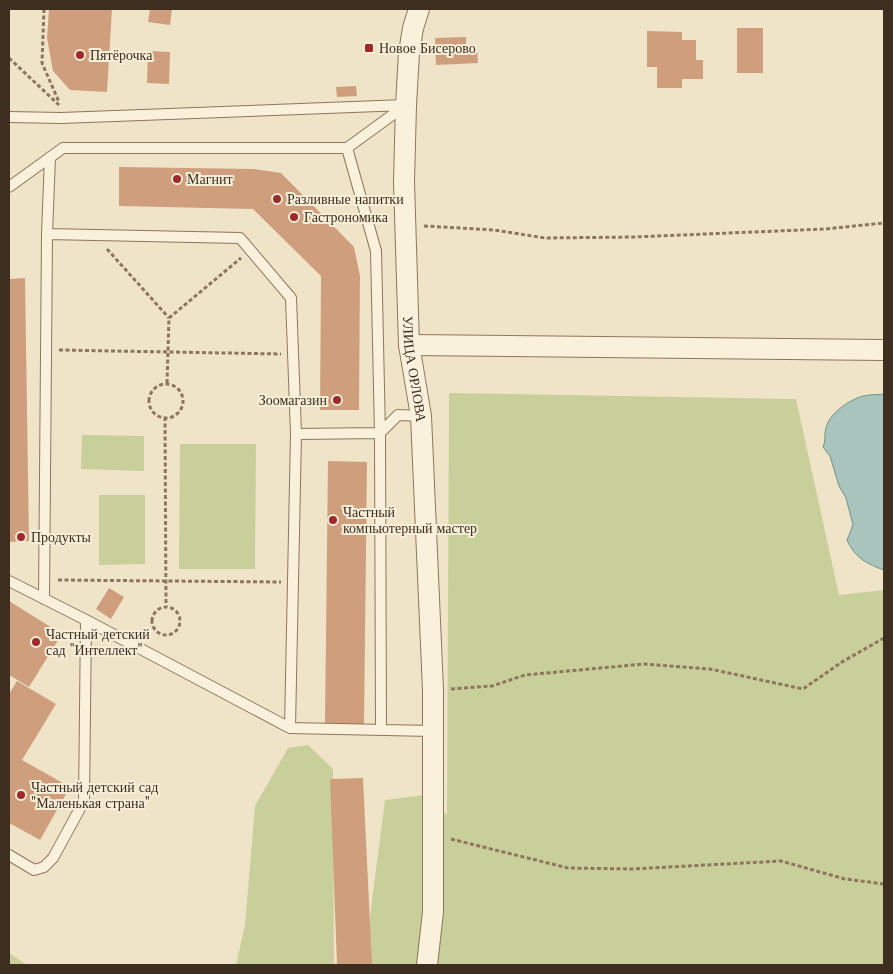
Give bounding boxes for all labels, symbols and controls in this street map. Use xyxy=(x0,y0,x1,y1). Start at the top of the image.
place label: Новое Бисерово xyxy=(379,39,476,57)
marker: Новое Бисерово xyxy=(363,42,375,54)
place label: Пятёрочка xyxy=(90,46,153,64)
marker: Пятёрочка xyxy=(74,49,86,61)
place label: Магнит xyxy=(187,170,233,188)
marker: Магнит xyxy=(171,173,183,185)
place label: Разливные напитки xyxy=(287,190,404,208)
marker: Разливные напитки xyxy=(271,193,283,205)
place label: Гастрономика xyxy=(304,208,389,226)
marker: Гастрономика xyxy=(288,211,300,223)
street label: УЛИЦА ОРЛОВА xyxy=(399,316,430,423)
place label: Зоомагазин xyxy=(259,391,328,409)
marker: Зоомагазин xyxy=(331,394,343,406)
place label: Частный компьютерный мастер xyxy=(343,503,477,537)
marker: Частный компьютерный мастер xyxy=(327,514,339,526)
place label: Продукты xyxy=(31,528,92,546)
marker: Продукты xyxy=(15,531,27,543)
place label: Частный детский сад "Интеллект" xyxy=(46,625,150,659)
marker: Частный детский сад "Интеллект" xyxy=(30,636,42,648)
place label: Частный детский сад "Маленькая страна" xyxy=(31,778,158,812)
marker: Частный детский сад "Маленькая страна" xyxy=(15,789,27,801)

